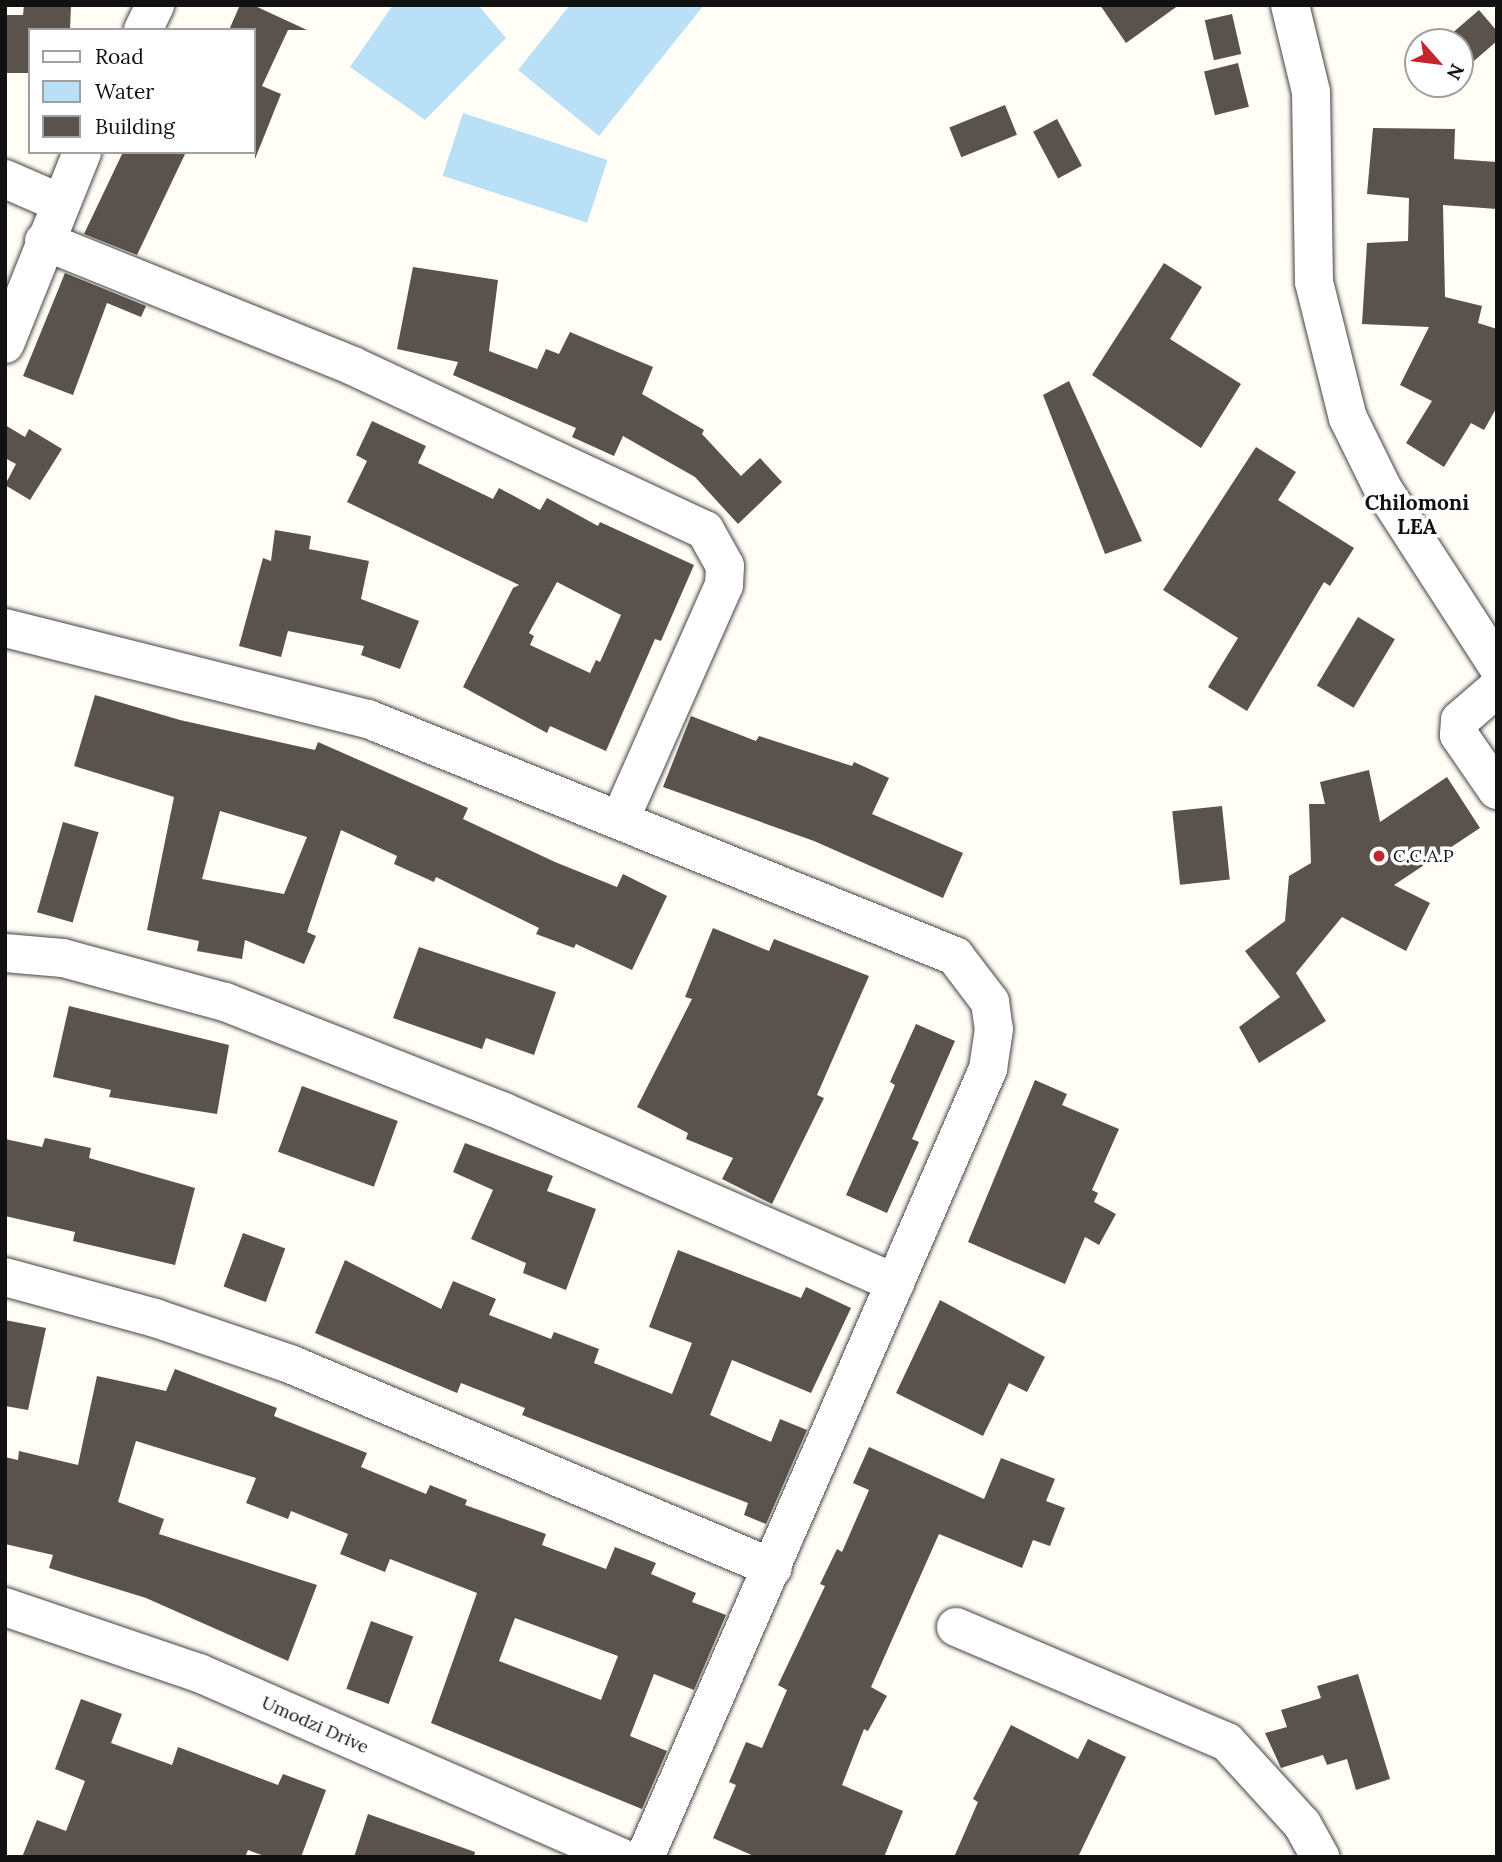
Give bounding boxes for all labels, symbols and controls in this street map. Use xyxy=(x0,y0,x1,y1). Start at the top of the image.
legend xyxy=(28,28,256,154)
north arrow xyxy=(1404,28,1474,98)
text: Road xyxy=(95,43,144,70)
text: N xyxy=(1442,60,1470,84)
text: Water xyxy=(95,78,154,105)
text: Building xyxy=(95,113,175,140)
district label: Chilomoni LEA xyxy=(1365,490,1469,540)
place label: C.C.A.P xyxy=(1393,845,1454,867)
marker: C.C.A.P xyxy=(1371,848,1387,864)
street label: Umodzi Drive xyxy=(258,1692,372,1758)

